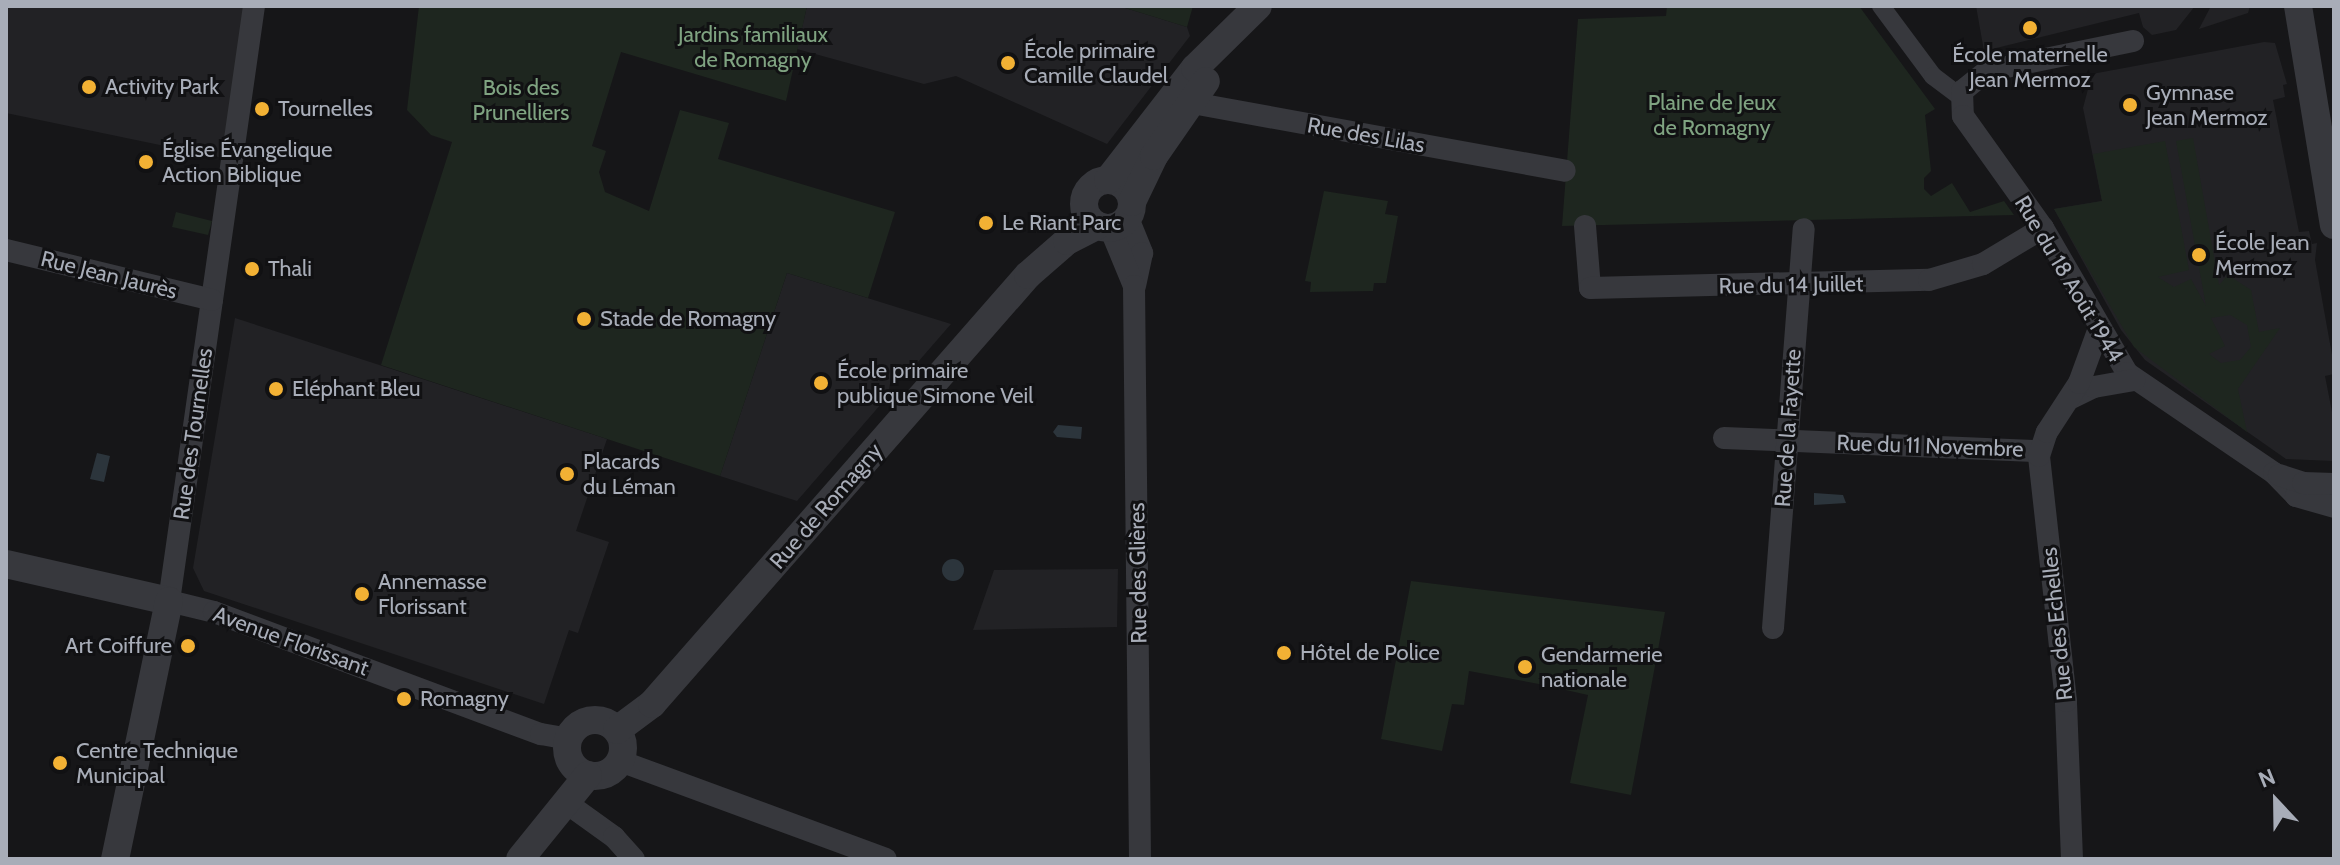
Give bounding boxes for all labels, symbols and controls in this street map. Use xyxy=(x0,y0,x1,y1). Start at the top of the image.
marker: École maternelle Jean Mermoz xyxy=(2021,19,2039,37)
park label: Jardins familiaux de Romagny xyxy=(678,21,828,72)
place label: École primaire Camille Claudel xyxy=(1024,37,1168,88)
place label: École maternelle Jean Mermoz xyxy=(1952,41,2108,92)
marker: École primaire Camille Claudel xyxy=(999,54,1017,72)
place label: Activity Park xyxy=(105,74,219,100)
park label: Bois des Prunelliers xyxy=(473,74,569,126)
marker: Activity Park xyxy=(80,78,98,96)
place label: Gymnase Jean Mermoz xyxy=(2146,79,2268,130)
park label: Plaine de Jeux de Romagny xyxy=(1648,89,1776,140)
place label: Tournelles xyxy=(278,96,373,122)
marker: Gymnase Jean Mermoz xyxy=(2121,96,2139,114)
marker: Tournelles xyxy=(253,100,271,118)
street label: Rue des Lilas xyxy=(1305,112,1427,158)
place label: Église Évangelique Action Biblique xyxy=(162,136,333,188)
marker: Église Évangelique Action Biblique xyxy=(137,153,155,171)
street label: Rue du 18 Août 1944 xyxy=(2009,191,2129,367)
place label: Le Riant Parc xyxy=(1002,210,1121,236)
marker: Le Riant Parc xyxy=(977,214,995,232)
place label: École Jean Mermoz xyxy=(2215,229,2309,280)
street label: Rue Jean Jaurès xyxy=(38,245,180,305)
marker: École Jean Mermoz xyxy=(2190,246,2208,264)
place label: Thali xyxy=(268,256,312,282)
marker: Thali xyxy=(243,260,261,278)
street label: Rue du 14 Juillet xyxy=(1718,271,1864,299)
place label: Stade de Romagny xyxy=(600,306,776,332)
marker: Stade de Romagny xyxy=(575,310,593,328)
street label: Rue des Tournelles xyxy=(168,346,218,522)
street label: Rue de la Fayette xyxy=(1769,348,1807,508)
place label: École primaire publique Simone Veil xyxy=(837,357,1033,408)
marker: École primaire publique Simone Veil xyxy=(812,374,830,392)
place label: Eléphant Bleu xyxy=(292,376,421,402)
marker: Eléphant Bleu xyxy=(267,380,285,398)
street label: Rue du 11 Novembre xyxy=(1836,430,2024,462)
street label: Rue de Romagny xyxy=(764,438,888,574)
place label: Placards du Léman xyxy=(583,448,676,500)
marker: Placards du Léman xyxy=(558,465,576,483)
street label: Rue des Glières xyxy=(1124,502,1152,644)
street label: Rue des Echelles xyxy=(2036,546,2078,702)
place label: Annemasse Florissant xyxy=(378,568,487,620)
marker: Annemasse Florissant xyxy=(353,585,371,603)
street label: Avenue Florissant xyxy=(210,601,372,681)
place label: Art Coiffure xyxy=(65,633,172,659)
marker: Art Coiffure xyxy=(179,637,197,655)
place label: Hôtel de Police xyxy=(1300,640,1440,666)
place label: Gendarmerie nationale xyxy=(1541,641,1662,692)
marker: Hôtel de Police xyxy=(1275,644,1293,662)
marker: Gendarmerie nationale xyxy=(1516,658,1534,676)
place label: Romagny xyxy=(420,686,509,712)
marker: Romagny xyxy=(395,690,413,708)
place label: Centre Technique Municipal xyxy=(76,737,238,788)
marker: Centre Technique Municipal xyxy=(51,754,69,772)
north arrow xyxy=(2236,761,2316,841)
text: N xyxy=(2255,763,2279,794)

